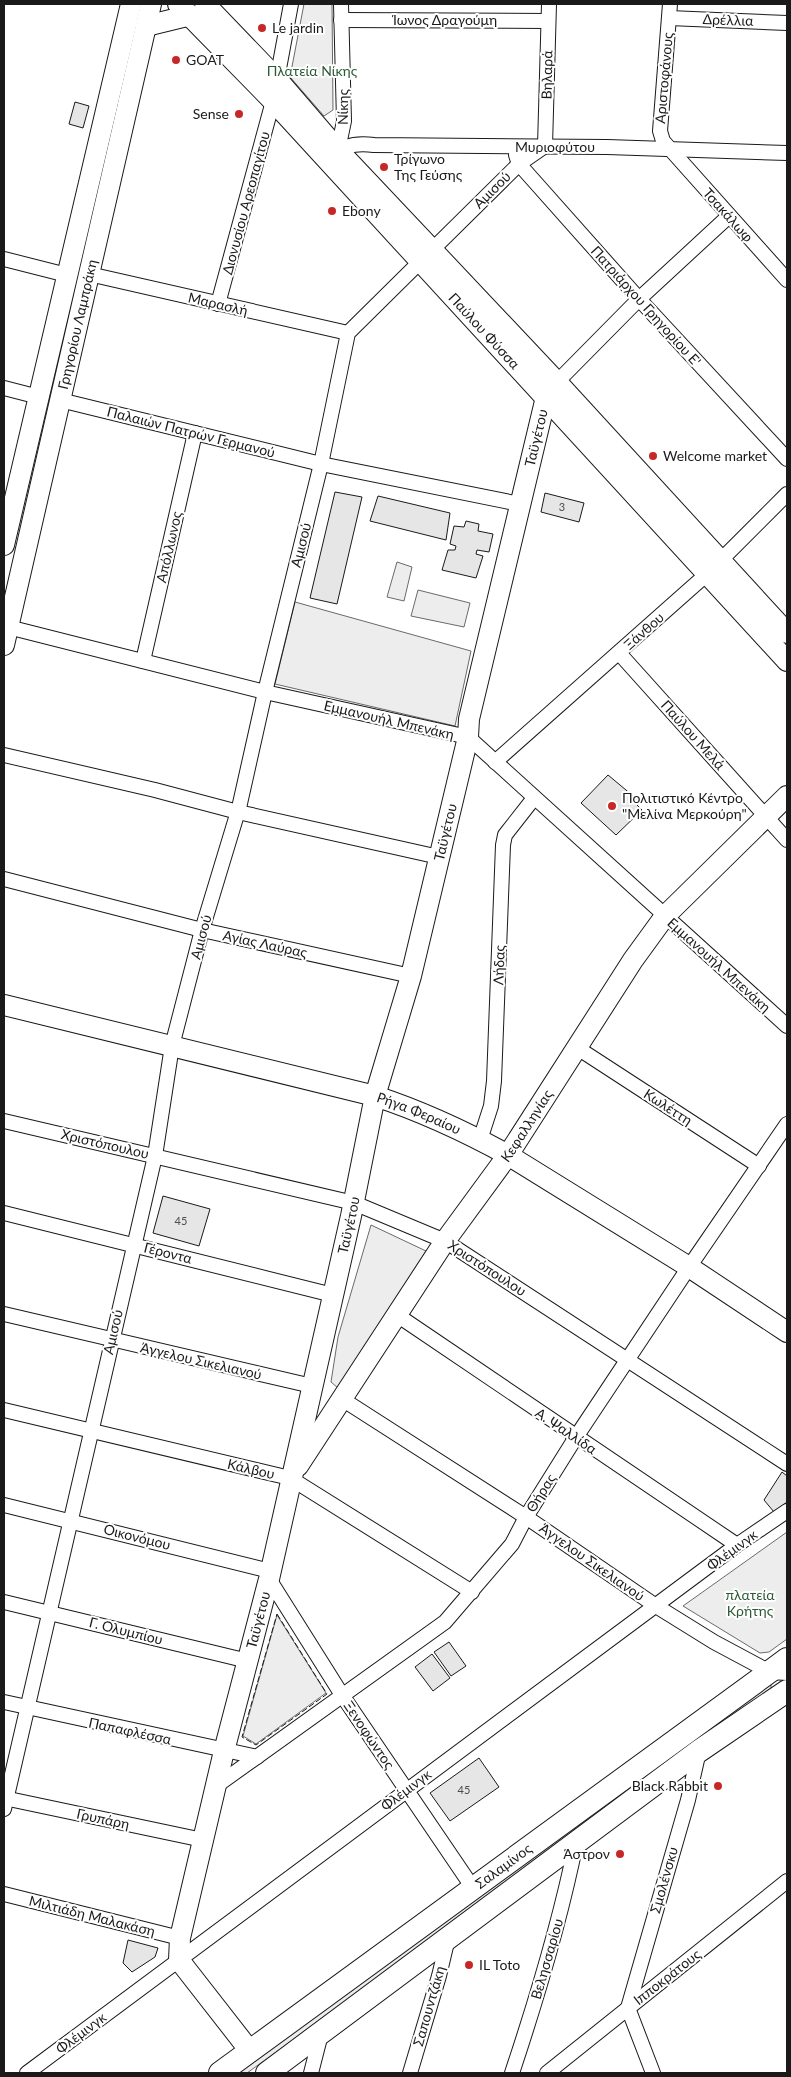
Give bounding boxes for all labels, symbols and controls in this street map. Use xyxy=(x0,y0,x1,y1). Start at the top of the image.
street label: Δρέλλια xyxy=(702,10,754,29)
street label: Ίωνος Δραγούμη xyxy=(391,11,497,28)
place label: Le jardin xyxy=(272,19,324,36)
marker: Le jardin xyxy=(256,22,268,34)
street label: Αριστοφάνους xyxy=(651,31,676,124)
street label: Βηλαρά xyxy=(538,50,555,100)
place label: GOAT xyxy=(186,51,225,68)
marker: GOAT xyxy=(170,54,182,66)
park label: Πλατεία Νίκης xyxy=(267,62,358,79)
street label: Νίκης xyxy=(334,88,351,125)
place label: Sense xyxy=(193,105,229,122)
marker: Sense xyxy=(233,108,245,120)
street label: Διονυσίου Αρεοπαγίτου xyxy=(218,129,273,276)
street label: Μυριοφύτου xyxy=(515,138,595,155)
place label: Τρίγωνο Της Γεύσης xyxy=(394,150,463,183)
marker: Τρίγωνο Της Γεύσης xyxy=(378,161,390,173)
street label: Αμισού xyxy=(470,168,514,212)
street label: Τσακάλωφ xyxy=(700,184,757,245)
place label: Ebony xyxy=(342,202,381,219)
marker: Ebony xyxy=(326,205,338,217)
street label: Πατριάρχου Γρηγορίου Ε' xyxy=(588,242,705,369)
street label: Γρηγορίου Λαμπράκη xyxy=(54,258,100,391)
street label: Μαρασλή xyxy=(187,288,250,319)
street label: Παύλου Φύσσα xyxy=(445,289,524,373)
street label: Παλαιών Πατρών Γερμανού xyxy=(105,402,277,461)
street label: Ταϋγέτου xyxy=(521,407,551,468)
place label: Welcome market xyxy=(663,447,767,464)
marker: Welcome market xyxy=(647,450,659,462)
house number: 3 xyxy=(559,500,565,513)
street label: Απόλλωνος xyxy=(152,509,185,584)
street label: Αμισού xyxy=(287,521,314,569)
street label: Ξάνθου xyxy=(620,608,667,653)
street label: Εμμανουήλ Μπενάκη xyxy=(322,696,456,743)
street label: Παύλου Μελά xyxy=(658,696,729,773)
place label: Πολιτιστικό Κέντρο "Μελίνα Μερκούρη" xyxy=(622,789,747,822)
marker: Πολιτιστικό Κέντρο "Μελίνα Μερκούρη" xyxy=(606,800,618,812)
street label: Ταϋγέτου xyxy=(430,802,460,862)
street label: Αμισού xyxy=(186,913,215,961)
street label: Εμμανουήλ Μπενάκη xyxy=(664,914,775,1016)
street label: Αγίας Λαύρας xyxy=(221,926,309,961)
street label: Λήδας xyxy=(489,944,508,985)
street label: Κωλέττη xyxy=(641,1085,696,1129)
street label: Κεφαλληνίας xyxy=(497,1086,556,1165)
street label: Ρήγα Φεραίου xyxy=(375,1088,464,1138)
street label: Χριστόπουλου xyxy=(59,1125,151,1162)
street label: Ταϋγέτου xyxy=(334,1195,363,1256)
house number: 45 xyxy=(175,1214,187,1227)
street label: Χριστόπουλου xyxy=(445,1236,530,1299)
street label: Γέροντα xyxy=(142,1238,195,1267)
street label: Αμισού xyxy=(99,1308,126,1356)
street label: Άγγελου Σικελιανού xyxy=(139,1338,263,1383)
street label: Α. Ψαλλίδα xyxy=(532,1404,601,1458)
street label: Κάλβου xyxy=(226,1455,276,1482)
street label: Θήρας xyxy=(522,1470,559,1515)
street label: Άγγελου Σικελιανού xyxy=(537,1519,648,1604)
street label: Οικονόμου xyxy=(102,1520,172,1553)
street label: Φλέμινγκ xyxy=(703,1525,761,1574)
park label: πλατεία Κρήτης xyxy=(726,1586,775,1619)
street label: Ταϋγέτου xyxy=(242,1589,273,1650)
street label: Γ. Ολυμπίου xyxy=(88,1613,165,1648)
street label: Ξενοφώντος xyxy=(340,1697,399,1772)
street label: Παπαφλέσσα xyxy=(87,1713,174,1748)
street label: Φλέμινγκ xyxy=(377,1765,435,1814)
place label: Black Rabbit xyxy=(632,1777,708,1794)
marker: Black Rabbit xyxy=(712,1780,724,1792)
house number: 45 xyxy=(458,1783,470,1796)
street label: Γρυπάρη xyxy=(75,1805,131,1832)
street label: Σαλαμίνος xyxy=(472,1839,535,1892)
place label: Άστρον xyxy=(563,1845,610,1862)
street label: Σμολένσκυ xyxy=(646,1845,681,1915)
marker: Άστρον xyxy=(614,1848,626,1860)
street label: Μιλτιάδη Μαλακάση xyxy=(27,1892,157,1939)
street label: Βελησσαρίου xyxy=(527,1917,566,2001)
street label: Ιπποκράτους xyxy=(630,1945,704,2008)
place label: IL Toto xyxy=(479,1956,520,1973)
marker: IL Toto xyxy=(463,1959,475,1971)
street label: Σαπουντζάκη xyxy=(409,1964,448,2048)
street label: Φλέμινγκ xyxy=(52,2008,110,2057)

